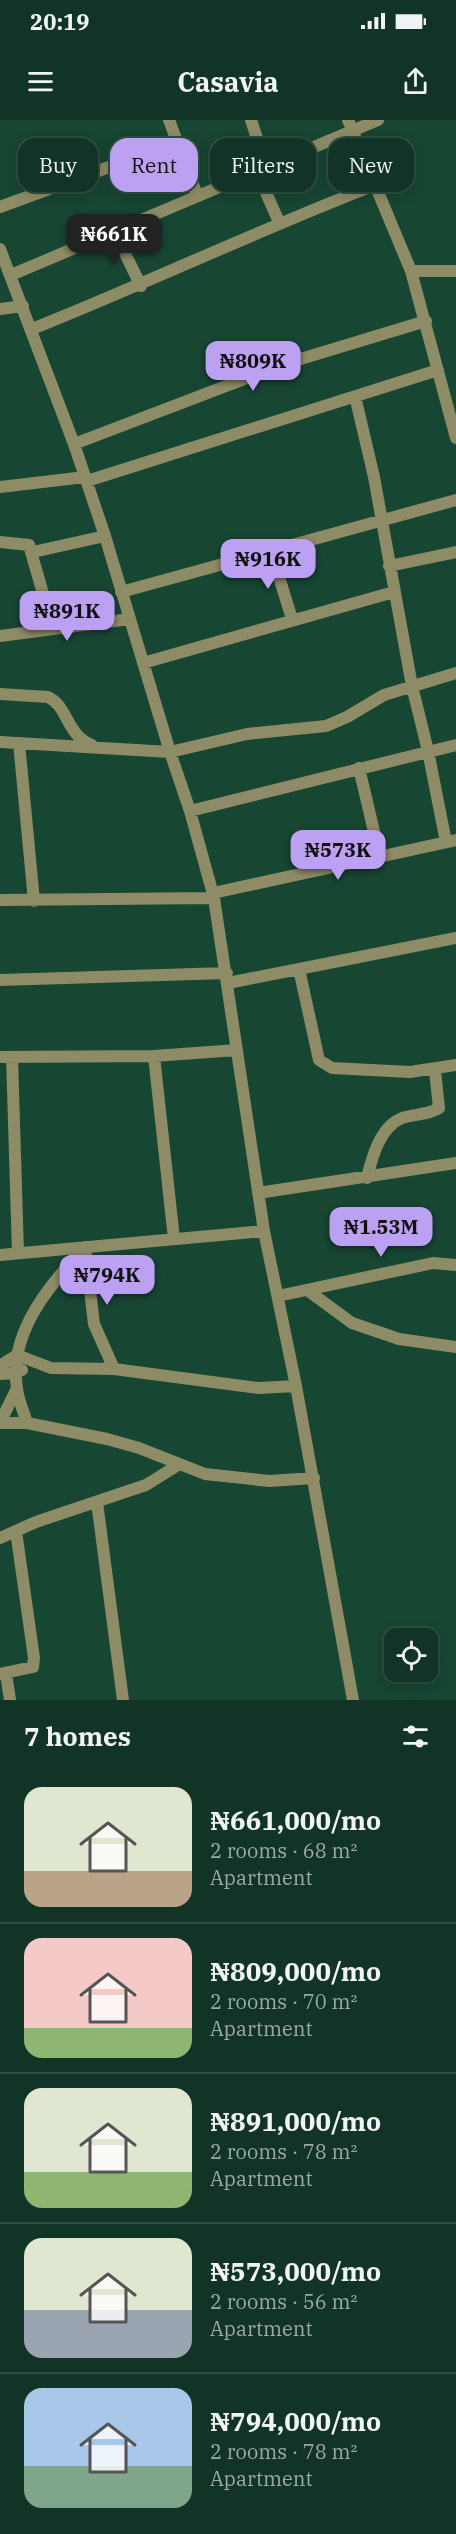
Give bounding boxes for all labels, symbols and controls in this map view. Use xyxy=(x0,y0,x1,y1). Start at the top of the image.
text: 20:19 xyxy=(30,7,89,36)
text: Casavia xyxy=(177,64,279,99)
icon: menu xyxy=(24,65,57,98)
icon: share xyxy=(399,65,432,98)
chip: Buy xyxy=(18,138,98,192)
chip: Rent xyxy=(110,138,198,192)
chip: Filters xyxy=(210,138,316,192)
chip: New xyxy=(328,138,414,192)
pin: ₦661K xyxy=(72,214,156,265)
text: ₦661K xyxy=(81,220,147,247)
pin: ₦809K xyxy=(211,341,295,392)
text: ₦809K xyxy=(220,347,286,374)
pin: ₦916K xyxy=(226,539,310,590)
text: ₦916K xyxy=(235,545,301,572)
pin: ₦891K xyxy=(25,591,109,642)
text: ₦891K xyxy=(34,597,100,624)
pin: ₦573K xyxy=(296,830,380,881)
text: ₦573K xyxy=(305,836,371,863)
pin: ₦1.53M xyxy=(332,1207,430,1258)
text: ₦1.53M xyxy=(344,1213,419,1240)
pin: ₦794K xyxy=(65,1255,149,1306)
text: ₦794K xyxy=(74,1261,140,1288)
map controls xyxy=(384,1628,438,1682)
button: locate xyxy=(384,1628,438,1682)
text: 7 homes xyxy=(24,1719,131,1753)
icon: filters xyxy=(399,1720,432,1753)
text: ₦661,000/mo xyxy=(210,1803,381,1837)
icon: home xyxy=(72,1811,144,1883)
text: 2 rooms · 68 m² xyxy=(210,1837,357,1864)
text: Apartment xyxy=(210,1864,313,1891)
text: ₦809,000/mo xyxy=(210,1954,381,1988)
icon: home xyxy=(72,1962,144,2034)
text: 2 rooms · 70 m² xyxy=(210,1988,357,2015)
text: Apartment xyxy=(210,2015,313,2042)
text: ₦891,000/mo xyxy=(210,2104,381,2138)
icon: home xyxy=(72,2112,144,2184)
text: 2 rooms · 78 m² xyxy=(210,2138,357,2165)
text: Apartment xyxy=(210,2165,313,2192)
text: ₦573,000/mo xyxy=(210,2254,381,2288)
icon: home xyxy=(72,2262,144,2334)
text: 2 rooms · 56 m² xyxy=(210,2288,357,2315)
text: Apartment xyxy=(210,2315,313,2342)
text: ₦794,000/mo xyxy=(210,2404,381,2438)
icon: home xyxy=(72,2412,144,2484)
text: 2 rooms · 78 m² xyxy=(210,2438,357,2465)
text: Apartment xyxy=(210,2465,313,2492)

